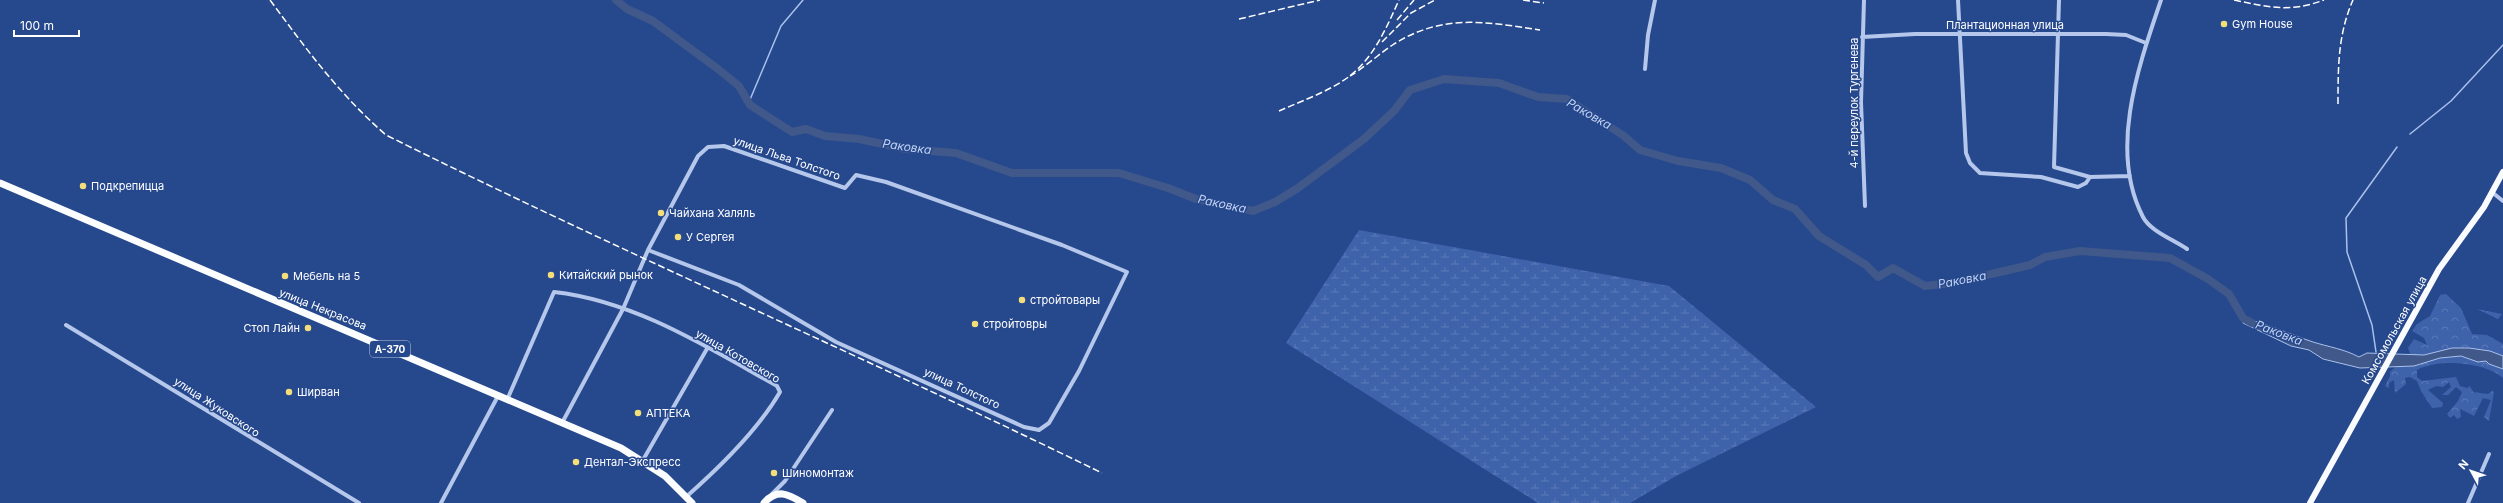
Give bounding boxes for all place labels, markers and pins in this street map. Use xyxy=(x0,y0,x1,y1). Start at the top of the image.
place label: Gym House xyxy=(2232,17,2293,31)
marker: Gym House xyxy=(2219,19,2229,29)
place label: Подкрепицца xyxy=(91,179,164,193)
marker: Подкрепицца xyxy=(78,181,88,191)
place label: Чайхана Халяль xyxy=(669,206,755,220)
marker: Чайхана Халяль xyxy=(656,208,666,218)
place label: У Сергея xyxy=(686,230,734,244)
marker: У Сергея xyxy=(673,232,683,242)
place label: Китайский рынок xyxy=(559,268,653,282)
place label: Мебель на 5 xyxy=(293,269,361,283)
marker: Китайский рынок xyxy=(546,270,556,280)
marker: Мебель на 5 xyxy=(280,271,290,281)
place label: стройтовары xyxy=(1030,293,1100,307)
marker: стройтовары xyxy=(1017,295,1027,305)
place label: стройтовры xyxy=(983,317,1047,331)
marker: стройтовры xyxy=(970,319,980,329)
place label: Стоп Лайн xyxy=(243,321,300,335)
marker: Стоп Лайн xyxy=(303,323,313,333)
place label: Ширван xyxy=(297,385,340,399)
marker: Ширван xyxy=(284,387,294,397)
place label: АПТЕКА xyxy=(646,406,691,420)
marker: АПТЕКА xyxy=(633,408,643,418)
place label: Дентал-Экспресс xyxy=(584,455,681,469)
marker: Дентал-Экспресс xyxy=(571,457,581,467)
place label: Шиномонтаж xyxy=(782,466,854,480)
marker: Шиномонтаж xyxy=(769,468,779,478)

